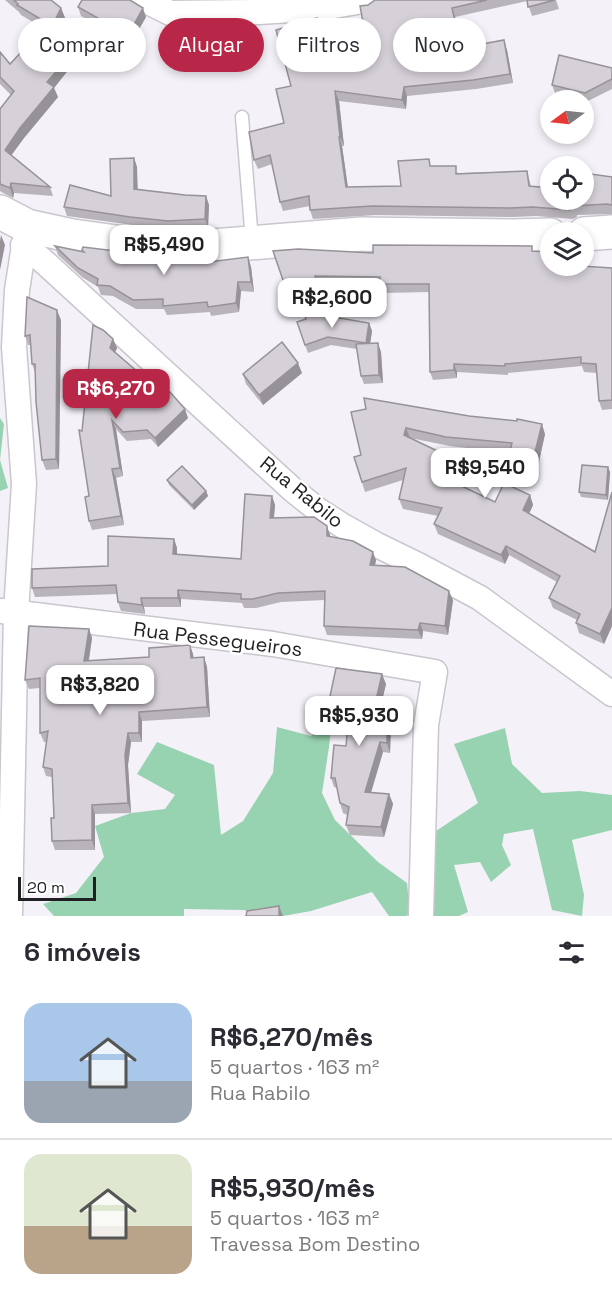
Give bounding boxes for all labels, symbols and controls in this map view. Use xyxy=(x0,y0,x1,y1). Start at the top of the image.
chip: Comprar xyxy=(18,18,146,72)
chip: Alugar xyxy=(158,18,264,72)
chip: Filtros xyxy=(276,18,381,72)
chip: Novo xyxy=(393,18,486,72)
north arrow xyxy=(540,90,594,144)
map controls xyxy=(540,90,594,276)
button: locate xyxy=(540,156,594,210)
button: layers xyxy=(540,222,594,276)
pin: R$5,490 xyxy=(109,225,219,276)
text: R$5,490 xyxy=(124,231,204,257)
pin: R$2,600 xyxy=(277,278,387,329)
text: R$2,600 xyxy=(292,284,372,310)
pin: R$6,270 xyxy=(61,369,171,420)
text: R$6,270 xyxy=(77,375,155,401)
pin: R$9,540 xyxy=(430,448,540,499)
street label: Rua Rabilo xyxy=(255,450,349,534)
text: R$9,540 xyxy=(445,454,525,480)
street label: Rua Pessegueiros xyxy=(132,616,304,662)
pin: R$3,820 xyxy=(45,665,155,716)
text: R$3,820 xyxy=(60,671,140,697)
pin: R$5,930 xyxy=(304,696,414,747)
text: R$5,930 xyxy=(319,702,399,728)
scale bar xyxy=(18,874,96,902)
text: 20 m xyxy=(27,877,65,898)
text: 6 imóveis xyxy=(24,935,141,969)
icon: filters xyxy=(555,936,588,969)
text: R$6,270/mês xyxy=(210,1020,373,1054)
icon: home xyxy=(72,1027,144,1099)
text: 5 quartos · 163 m² xyxy=(210,1054,379,1080)
text: Rua Rabilo xyxy=(210,1080,311,1106)
text: R$5,930/mês xyxy=(210,1171,375,1205)
icon: home xyxy=(72,1178,144,1250)
text: 5 quartos · 163 m² xyxy=(210,1205,379,1231)
text: Travessa Bom Destino xyxy=(210,1231,420,1257)

